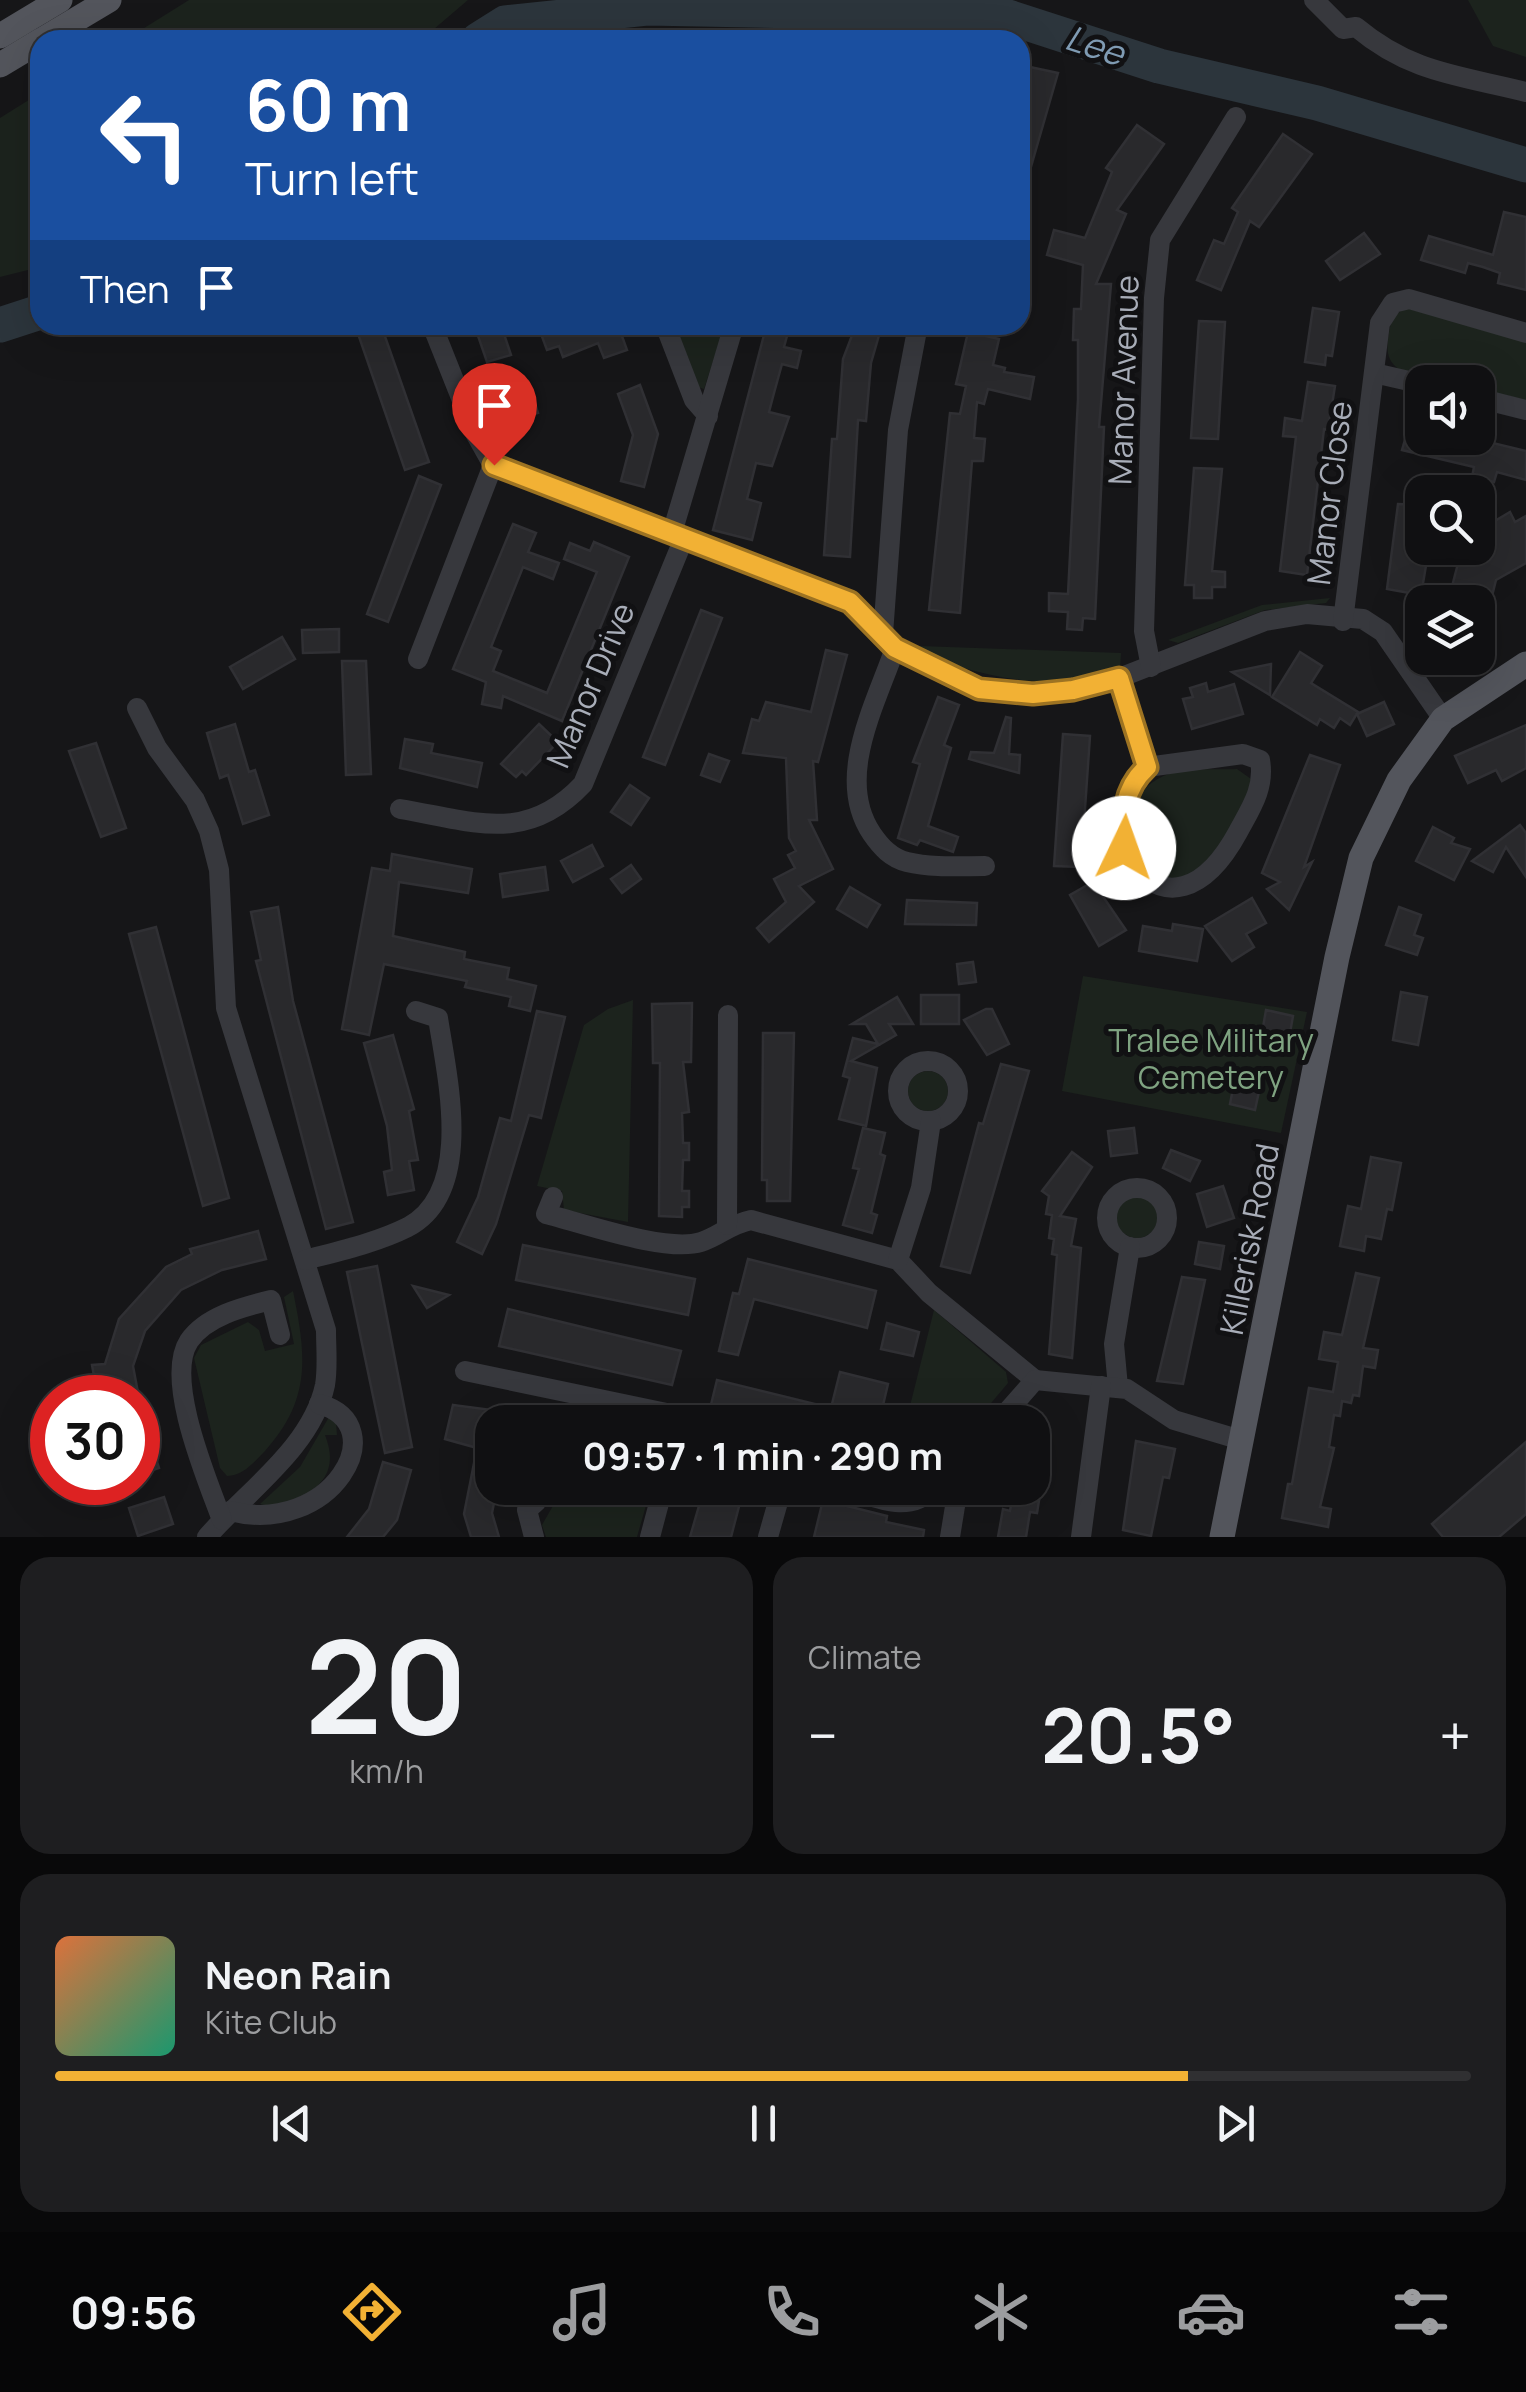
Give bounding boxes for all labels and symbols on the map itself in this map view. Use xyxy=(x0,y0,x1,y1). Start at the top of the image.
water label: Lee xyxy=(1060,13,1133,78)
street label: Manor Avenue xyxy=(1097,274,1149,486)
pin xyxy=(452,363,537,466)
street label: Manor Close xyxy=(1296,398,1362,588)
street label: Manor Drive xyxy=(536,596,644,774)
position arrow xyxy=(1072,796,1176,900)
park label: Tralee Military Cemetery xyxy=(1108,1018,1314,1099)
street label: Killerisk Road xyxy=(1209,1140,1289,1338)
speed limit sign: 30 xyxy=(30,1375,160,1505)

